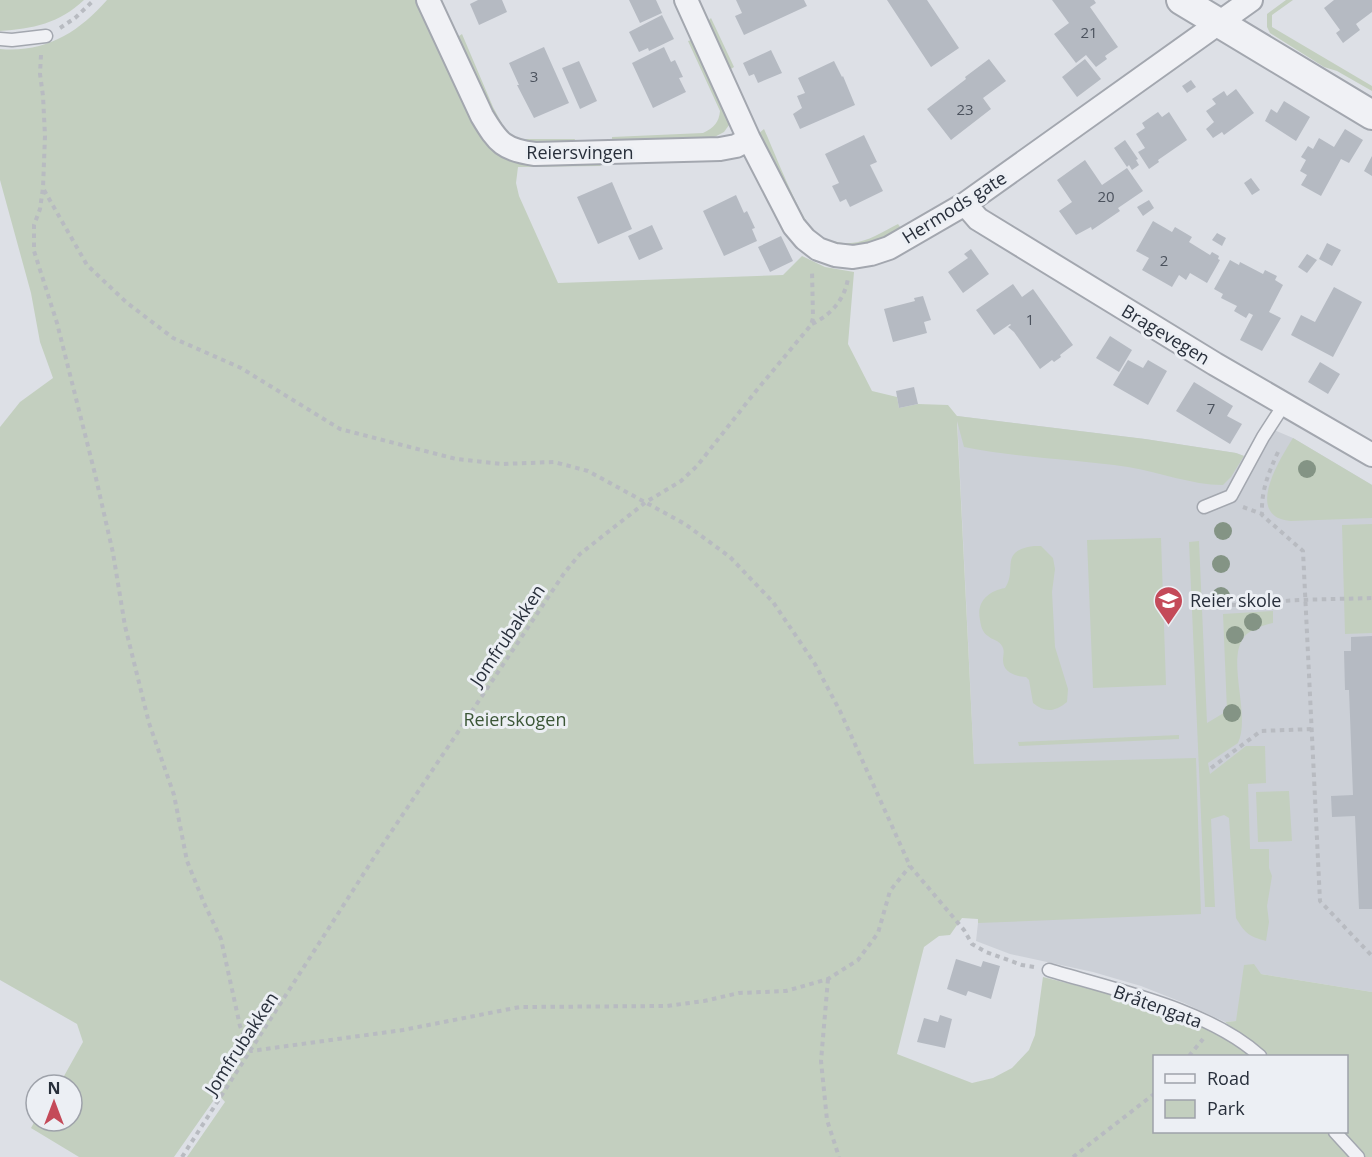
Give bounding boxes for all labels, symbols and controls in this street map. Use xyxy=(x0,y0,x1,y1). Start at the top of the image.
house number: 21 xyxy=(1080,22,1098,42)
house number: 3 xyxy=(530,66,538,86)
house number: 23 xyxy=(956,99,974,119)
street label: Reiersvingen xyxy=(526,140,634,164)
street label: Hermods gate xyxy=(897,165,1011,249)
house number: 20 xyxy=(1097,186,1115,206)
house number: 2 xyxy=(1160,250,1168,270)
street label: Bragevegen xyxy=(1117,298,1215,370)
house number: 1 xyxy=(1026,309,1034,329)
house number: 7 xyxy=(1207,398,1215,418)
street label: Jomfrubakken xyxy=(463,579,550,692)
school or university icon: Reier skole xyxy=(1153,584,1185,626)
place label: Reier skole xyxy=(1190,588,1281,612)
park label: Reierskogen xyxy=(463,707,567,731)
street label: Bråtengata xyxy=(1110,979,1206,1033)
street label: Jomfrubakken xyxy=(198,987,283,1101)
legend xyxy=(1153,1055,1348,1133)
text: Road xyxy=(1207,1066,1250,1090)
north arrow xyxy=(24,1073,84,1133)
text: N xyxy=(47,1077,61,1099)
text: Park xyxy=(1207,1096,1245,1120)

